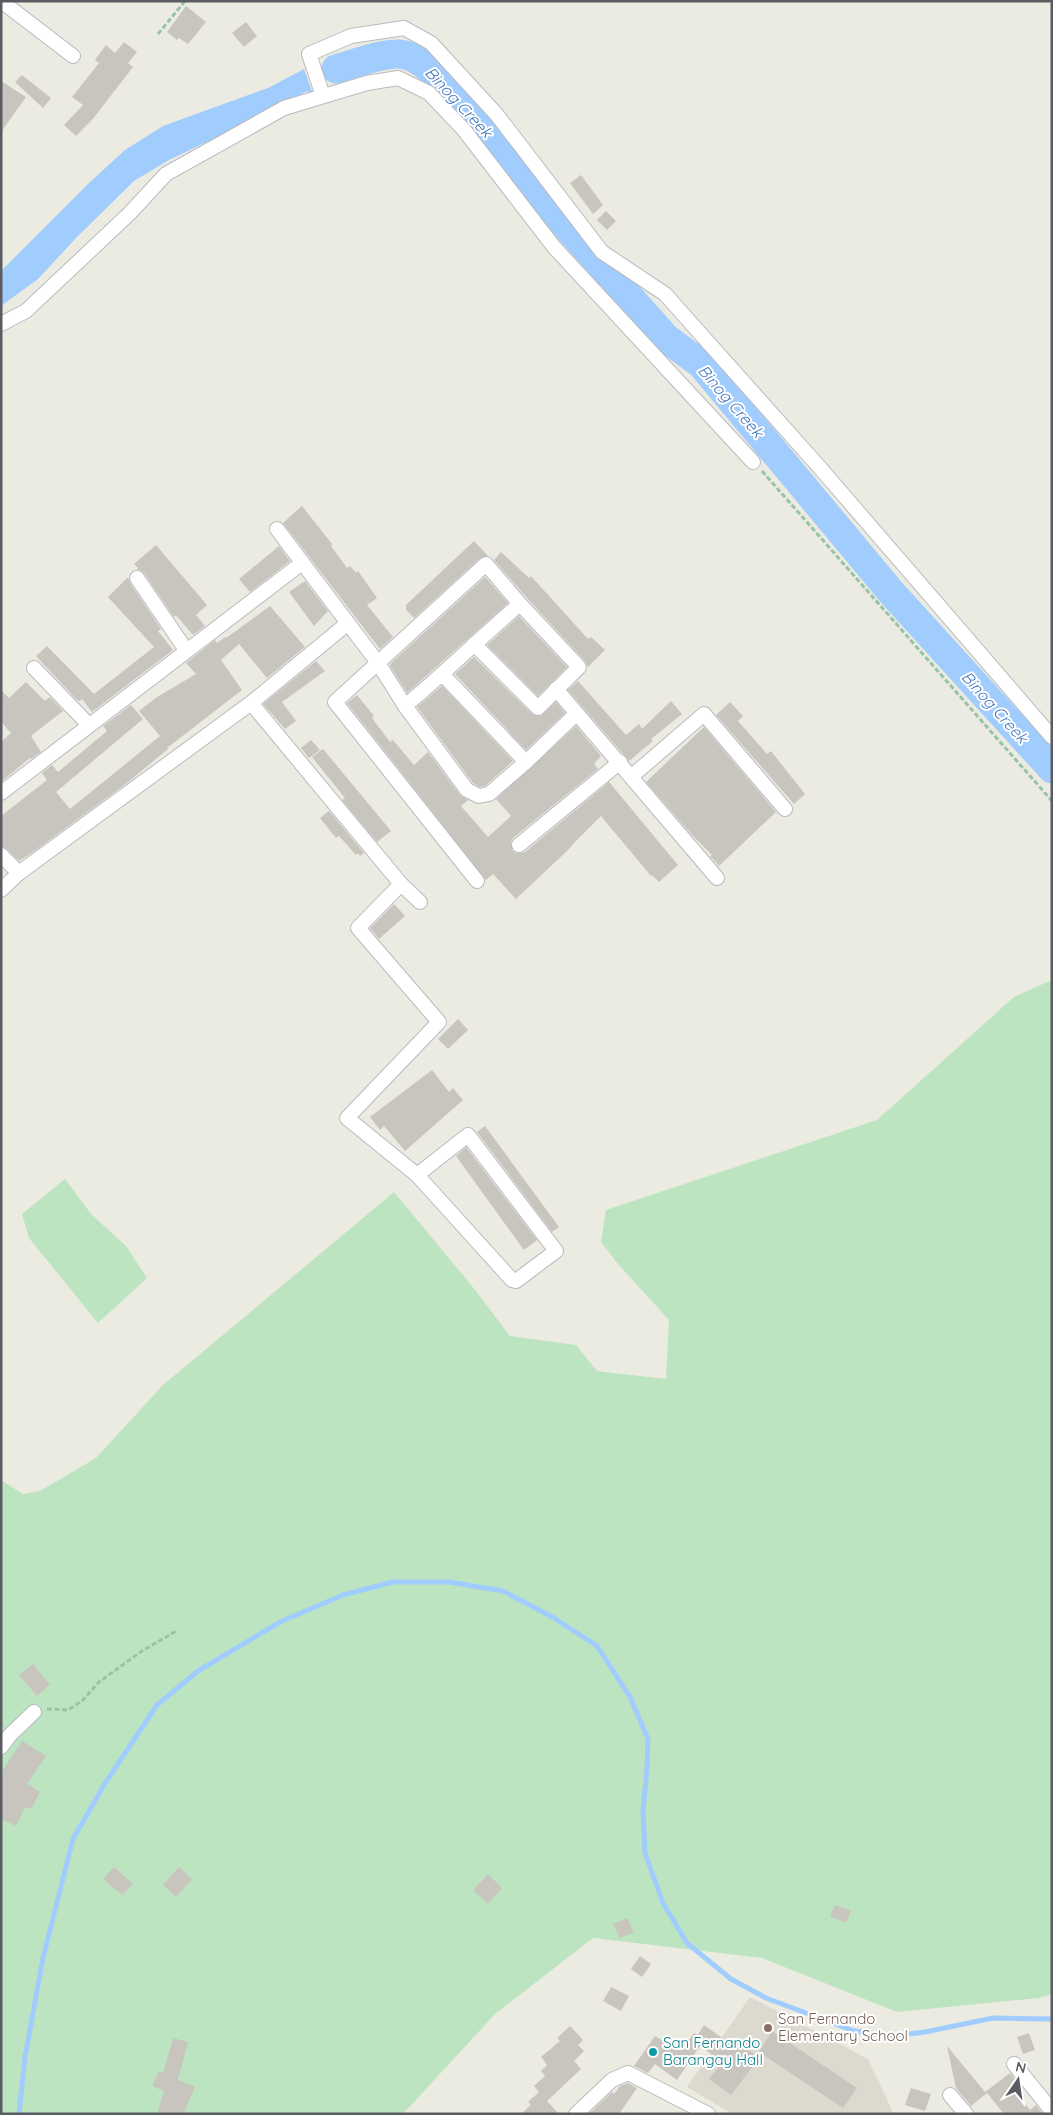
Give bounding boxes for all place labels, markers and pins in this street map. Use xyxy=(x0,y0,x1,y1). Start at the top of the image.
place label: San Fernando Elementary School xyxy=(778,2009,908,2045)
marker: San Fernando Elementary School xyxy=(762,2022,774,2034)
place label: San Fernando Barangay Hall xyxy=(663,2033,763,2069)
marker: San Fernando Barangay Hall xyxy=(647,2046,659,2058)

